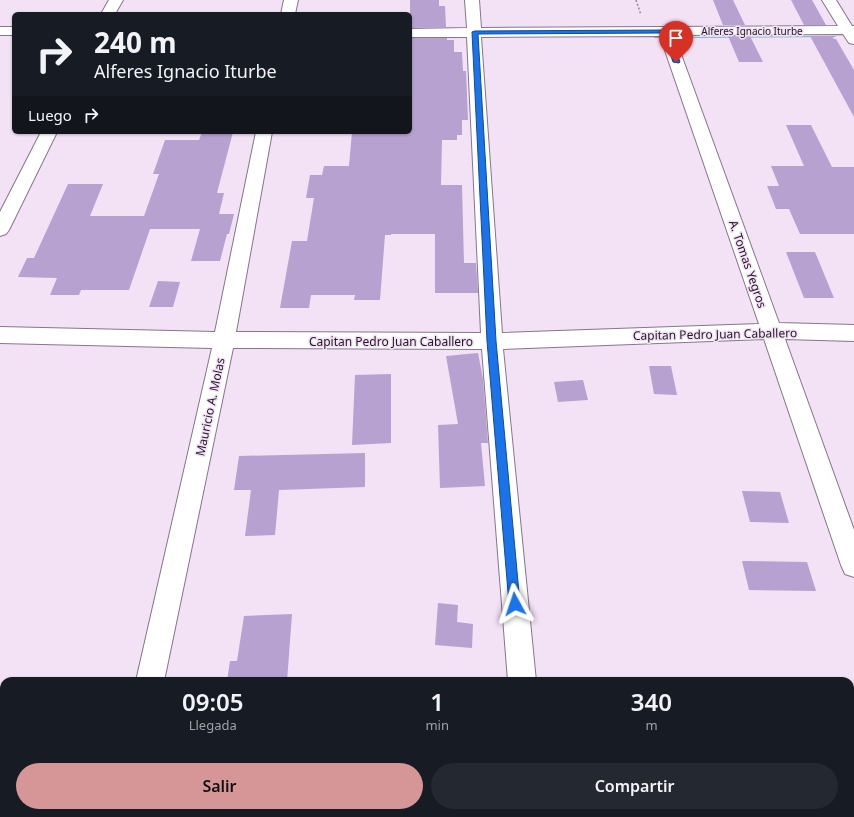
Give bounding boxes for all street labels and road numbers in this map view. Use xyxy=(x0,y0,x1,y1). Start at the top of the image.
street label: Alferes Ignacio Iturbe xyxy=(701,24,803,38)
street label: A. Tomas Yegros xyxy=(725,218,771,310)
street label: Capitan Pedro Juan Caballero xyxy=(633,324,797,344)
street label: Capitan Pedro Juan Caballero xyxy=(309,333,473,350)
street label: Mauricio A. Molas xyxy=(191,356,229,458)

